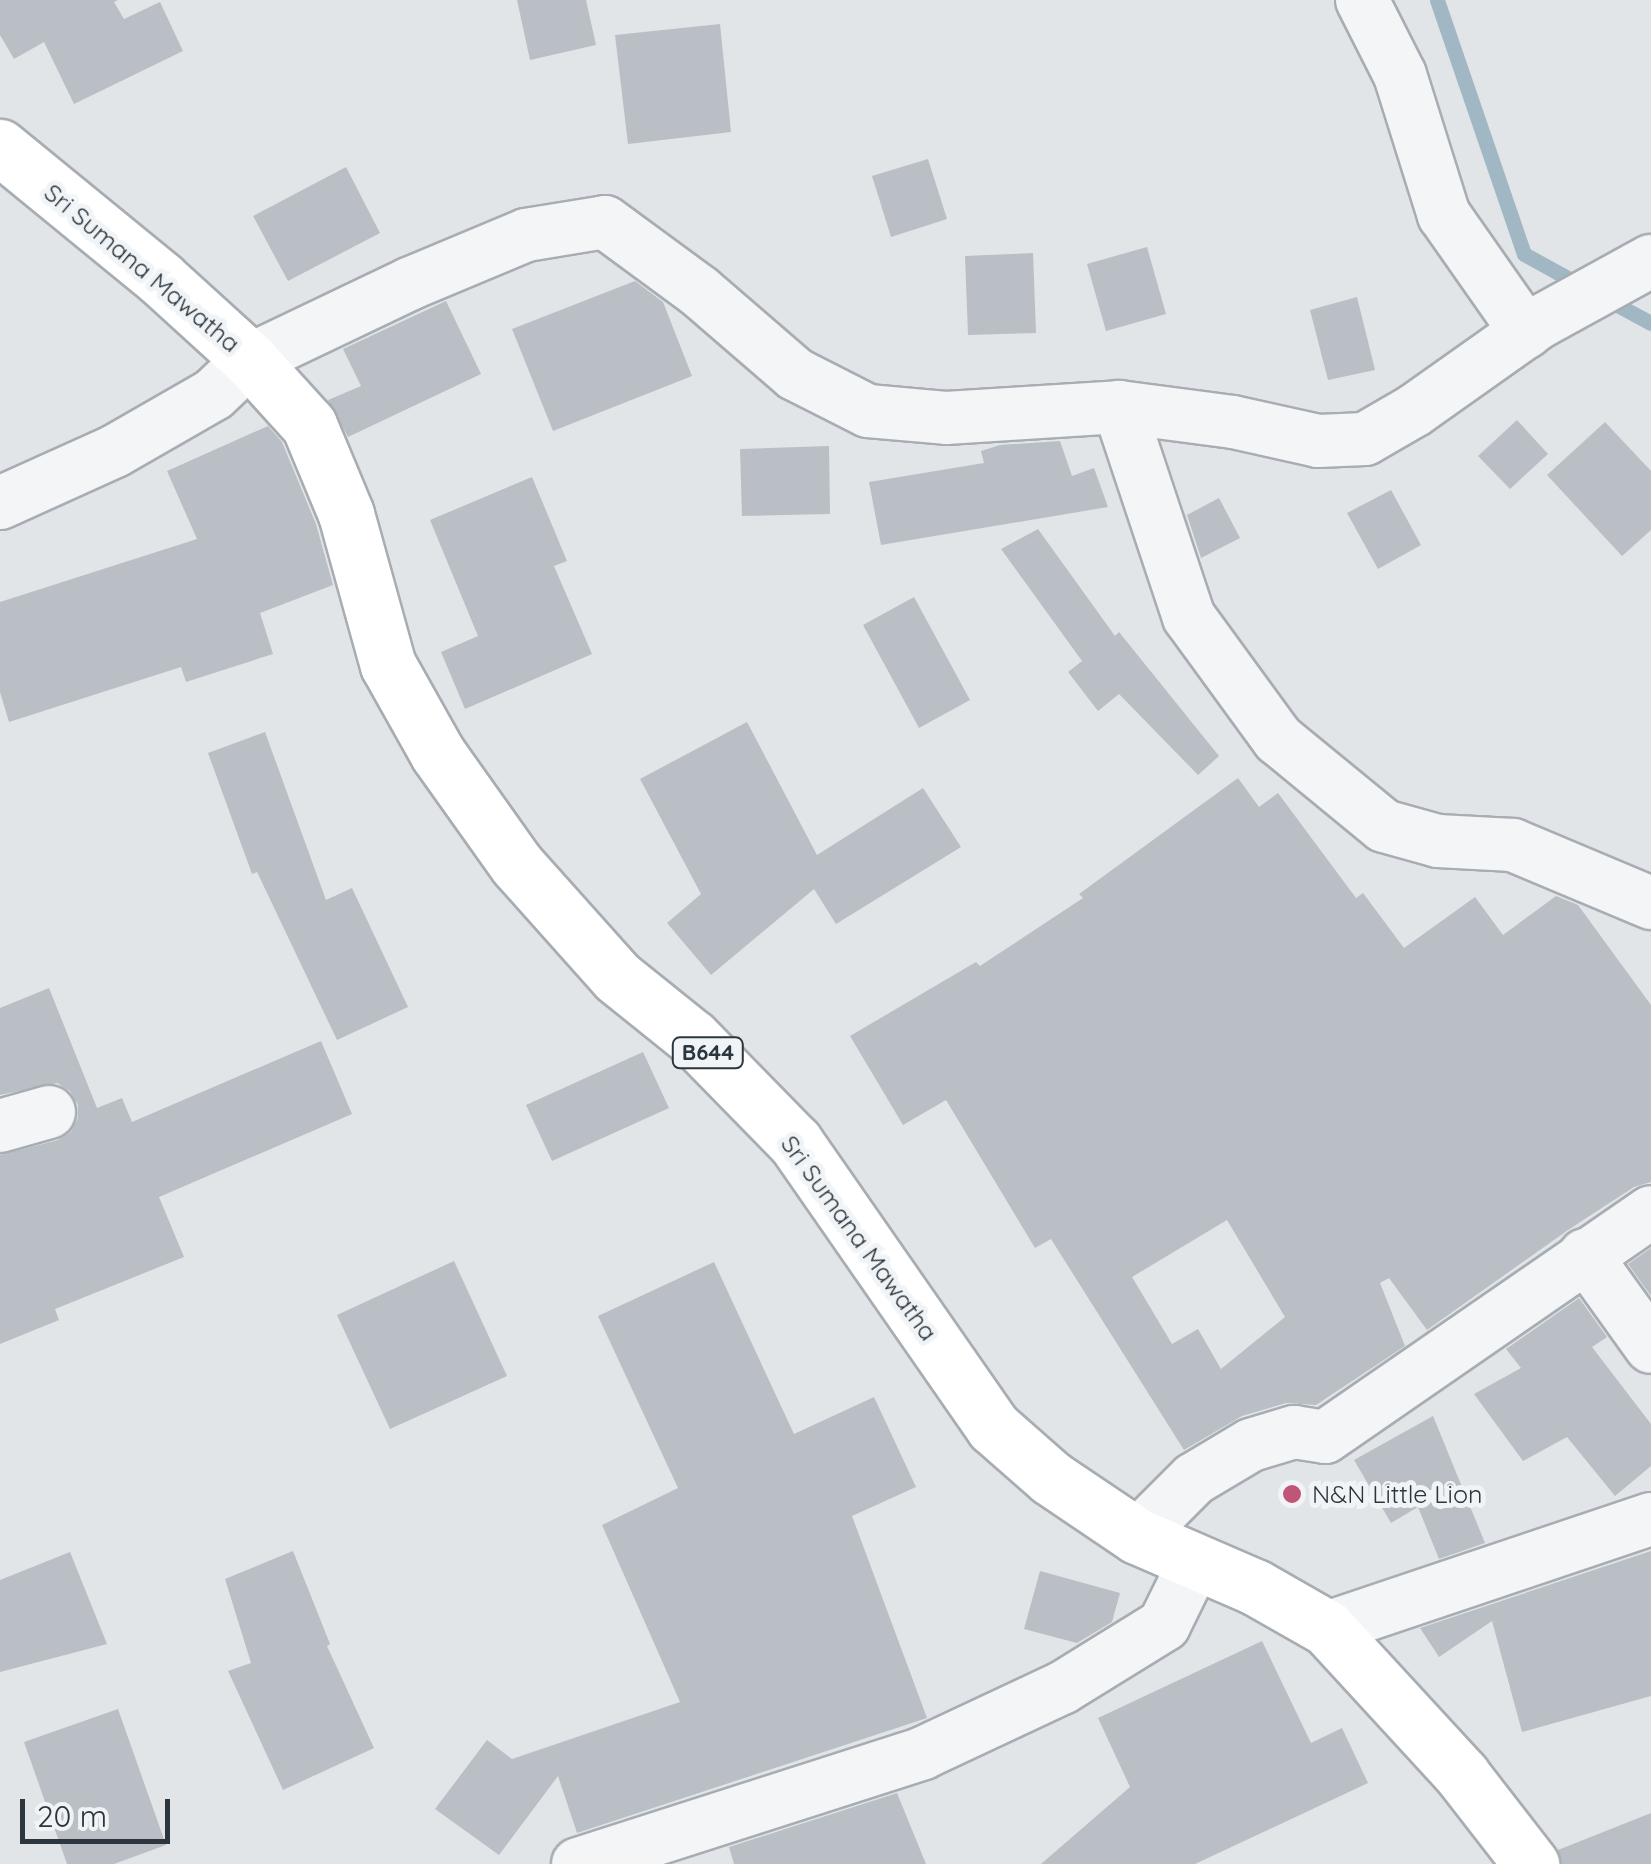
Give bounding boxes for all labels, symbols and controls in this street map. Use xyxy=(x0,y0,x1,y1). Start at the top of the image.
street label: Sri Sumana Mawatha xyxy=(38,177,246,359)
road number: B644 xyxy=(670,1036,746,1070)
street label: Sri Sumana Mawatha xyxy=(775,1130,943,1346)
place label: N&N Little Lion xyxy=(1312,1479,1482,1509)
marker: N&N Little Lion xyxy=(1281,1483,1303,1505)
scale bar xyxy=(25,1779,175,1841)
text: 20 m xyxy=(37,1797,107,1835)

